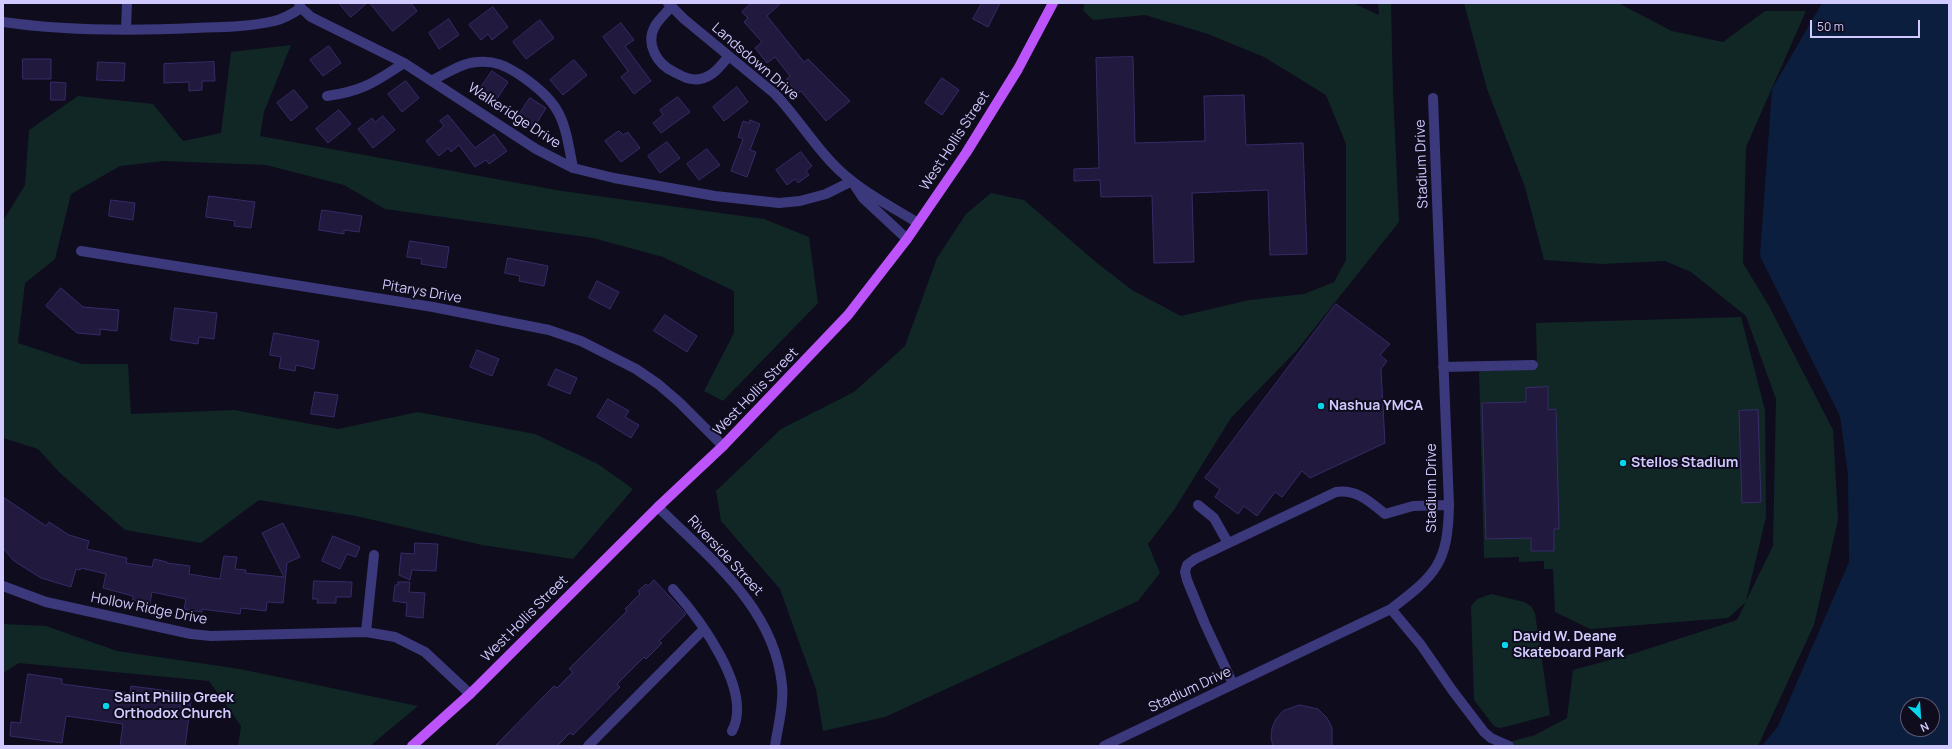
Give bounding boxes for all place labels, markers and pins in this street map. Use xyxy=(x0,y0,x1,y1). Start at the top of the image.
place label: Nashua YMCA xyxy=(1329,398,1423,414)
marker: Nashua YMCA xyxy=(1316,401,1326,411)
place label: Stellos Stadium xyxy=(1631,455,1738,471)
marker: Stellos Stadium xyxy=(1618,458,1628,468)
place label: David W. Deane Skateboard Park xyxy=(1513,629,1624,662)
marker: David W. Deane Skateboard Park xyxy=(1500,640,1510,650)
place label: Saint Philip Greek Orthodox Church xyxy=(114,690,234,722)
marker: Saint Philip Greek Orthodox Church xyxy=(101,701,111,711)

